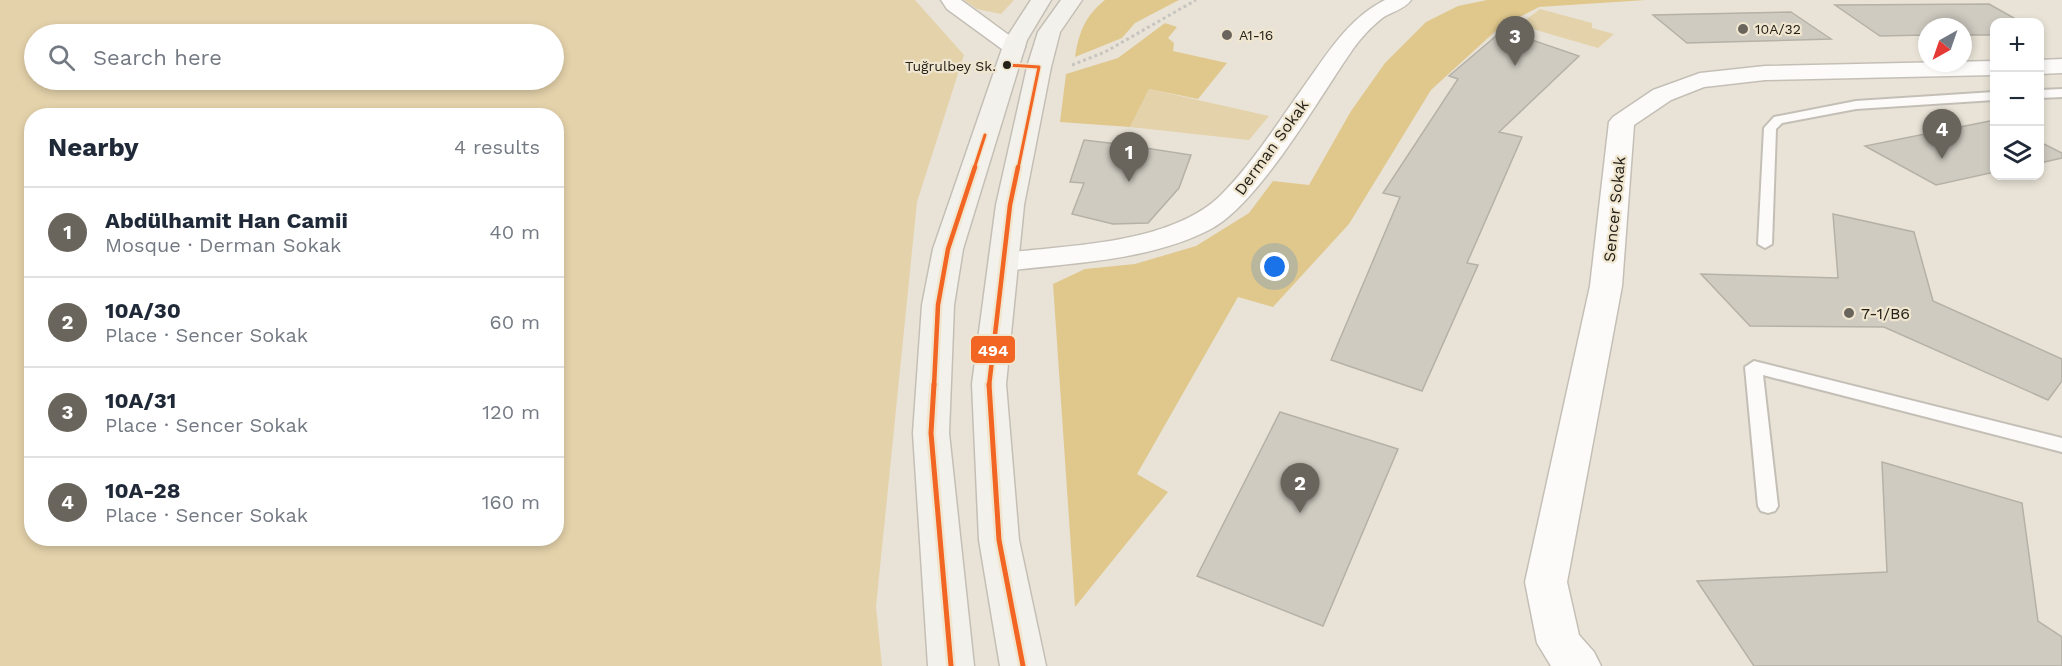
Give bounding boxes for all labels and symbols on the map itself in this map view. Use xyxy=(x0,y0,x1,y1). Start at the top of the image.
pin: 3 xyxy=(1496,16,1534,66)
north arrow xyxy=(1918,18,1972,72)
place label: 10A/32 xyxy=(1755,21,1801,37)
marker: 10A/32 xyxy=(1736,22,1750,36)
place label: A1-16 xyxy=(1239,27,1273,43)
marker: A1-16 xyxy=(1220,28,1234,42)
place label: Tuğrulbey Sk. xyxy=(905,58,996,74)
marker: Tuğrulbey Sk. xyxy=(1001,59,1013,71)
street label: Derman Sokak xyxy=(1230,96,1313,199)
pin: 4 xyxy=(1922,110,1962,159)
pin: 1 xyxy=(1110,132,1148,182)
street label: Sencer Sokak xyxy=(1600,155,1629,263)
your location xyxy=(1260,252,1289,281)
place label: 7-1/B6 xyxy=(1861,304,1910,323)
marker: 7-1/B6 xyxy=(1842,306,1856,320)
line badge: 494 xyxy=(970,335,1016,364)
text: 494 xyxy=(978,341,1008,360)
pin: 2 xyxy=(1280,464,1320,513)

